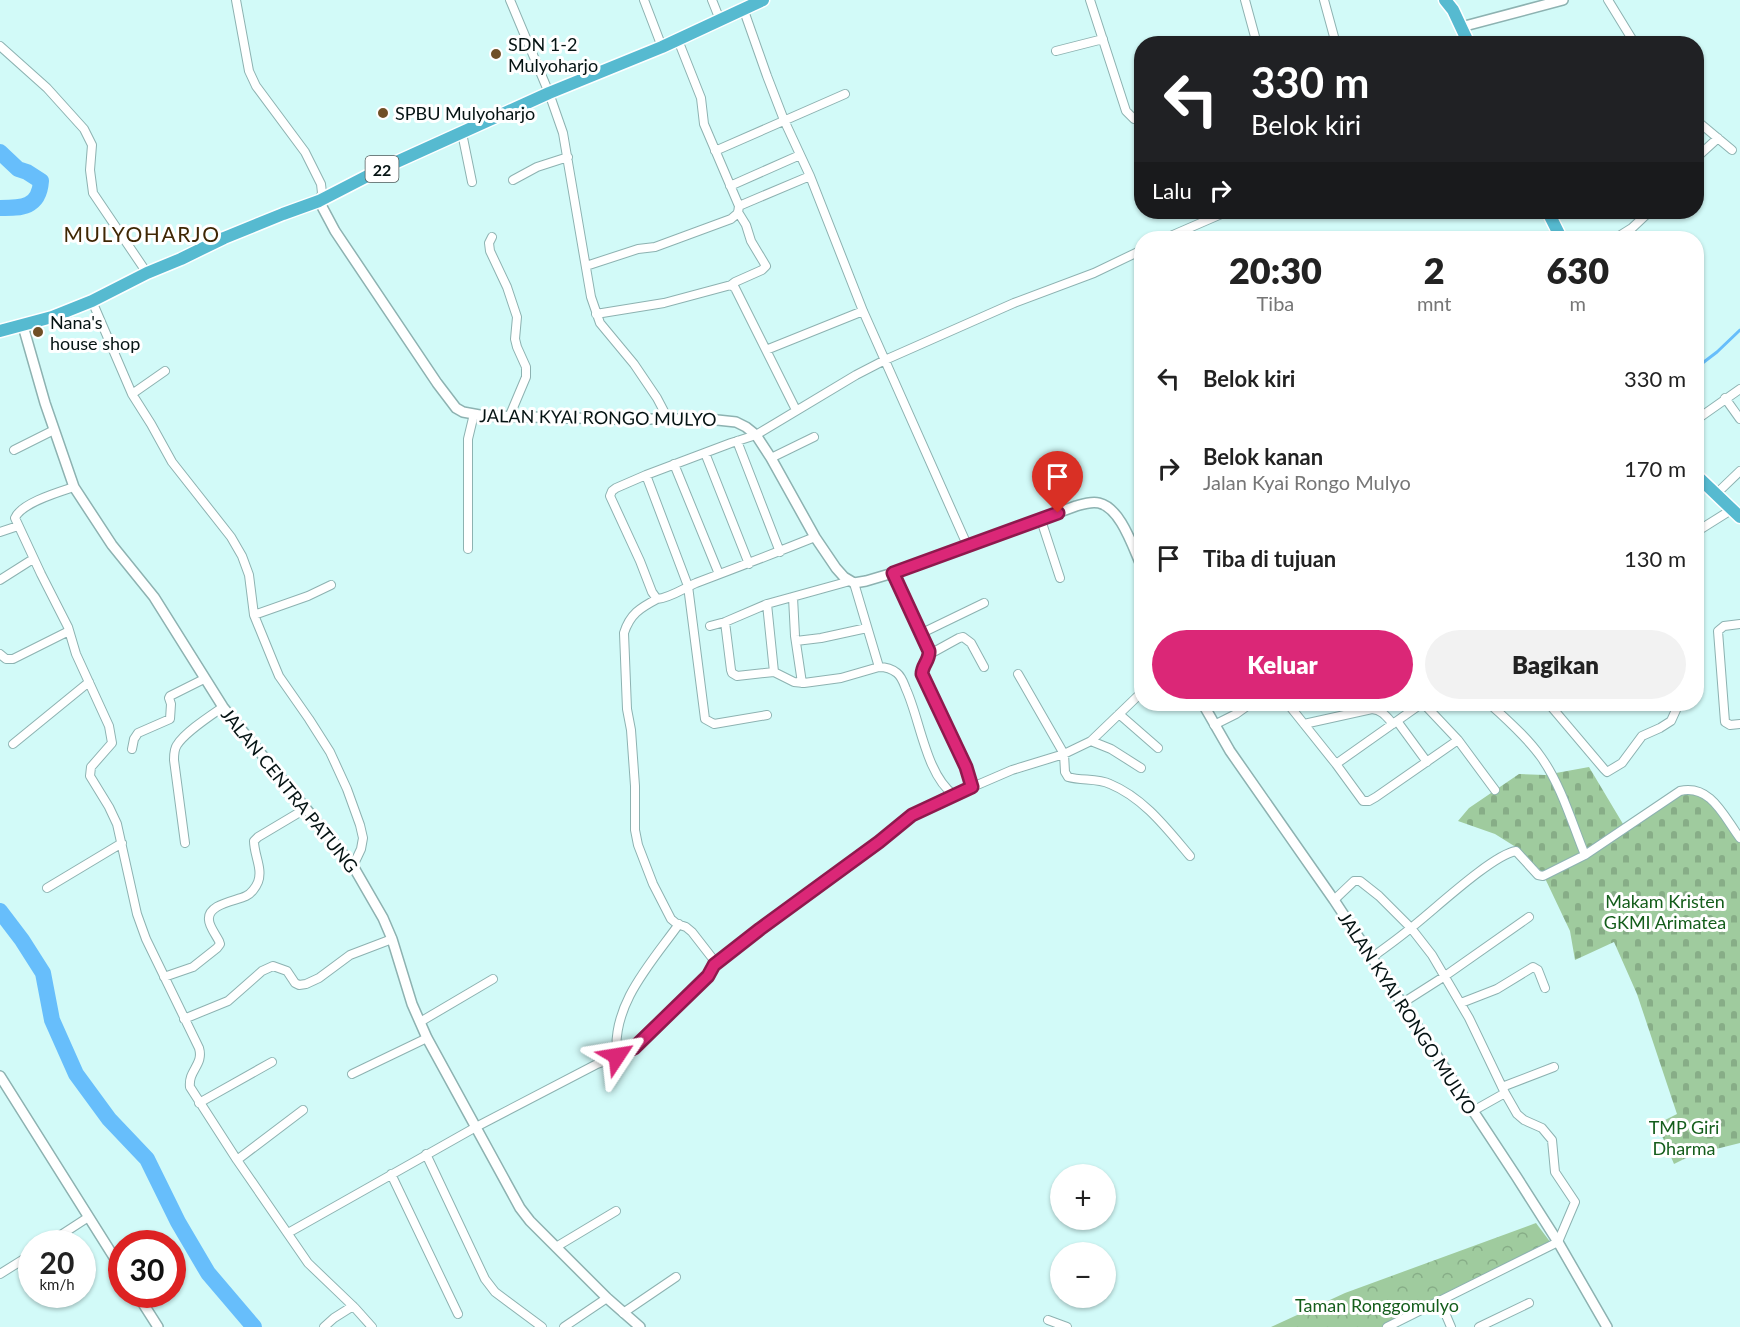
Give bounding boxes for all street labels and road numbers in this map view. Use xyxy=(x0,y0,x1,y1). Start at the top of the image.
road number: 22 xyxy=(366,156,398,182)
street label: JALAN KYAI RONGO MULYO xyxy=(479,404,717,430)
street label: JALAN CENTRA PATUNG xyxy=(217,703,363,877)
street label: JALAN KYAI RONGO MULYO xyxy=(1334,908,1482,1118)

